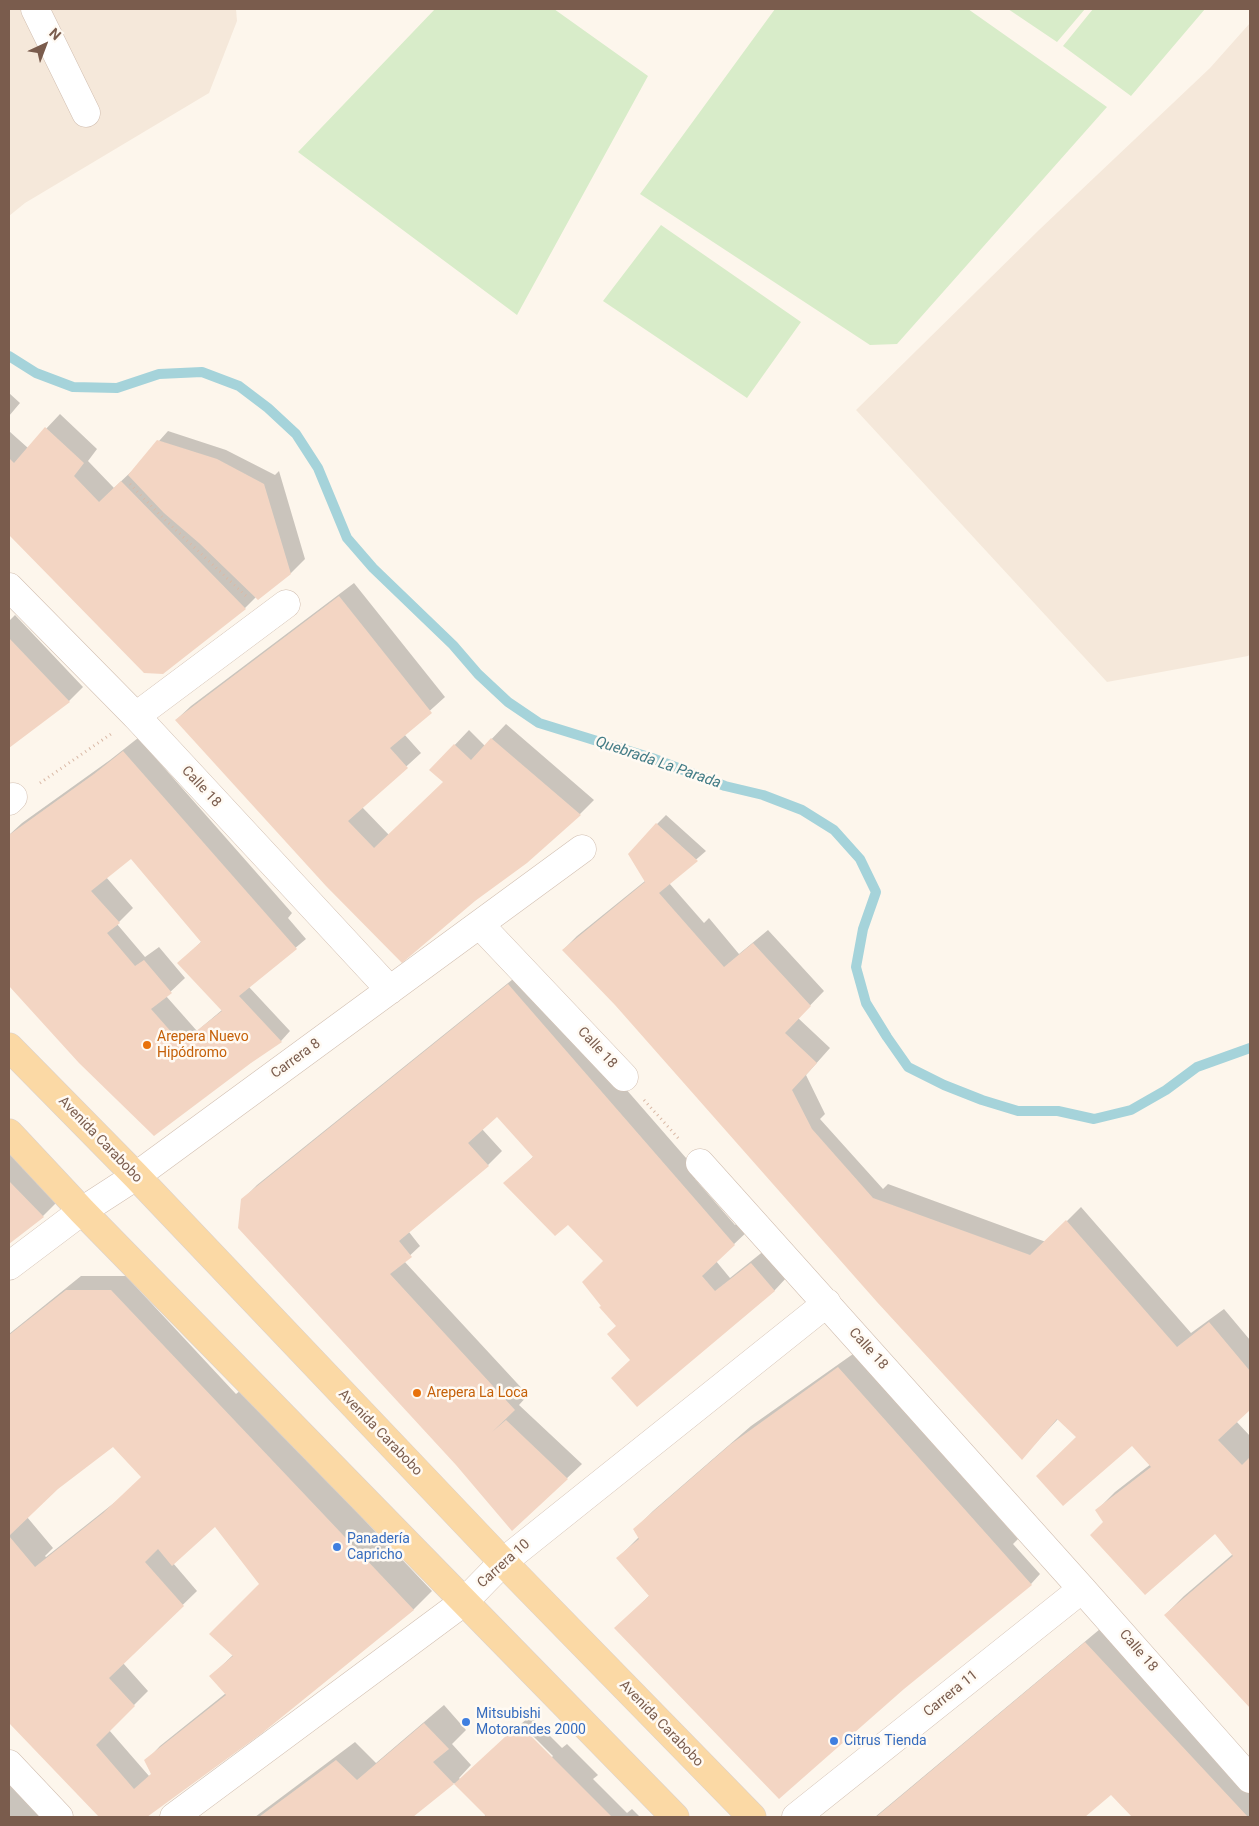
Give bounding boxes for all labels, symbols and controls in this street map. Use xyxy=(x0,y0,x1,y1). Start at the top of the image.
north arrow xyxy=(20,20,70,70)
text: N xyxy=(46,25,64,43)
water label: Quebrada La Parada xyxy=(593,733,723,793)
street label: Calle 18 xyxy=(178,763,224,811)
street label: Calle 18 xyxy=(574,1024,620,1072)
place label: Arepera Nuevo Hipódromo xyxy=(157,1029,249,1062)
street label: Carrera 8 xyxy=(268,1035,324,1083)
marker: Arepera Nuevo Hipódromo xyxy=(141,1039,153,1051)
street label: Avenida Carabobo xyxy=(55,1093,145,1187)
street label: Calle 18 xyxy=(845,1325,891,1373)
place label: Arepera La Loca xyxy=(427,1385,528,1401)
street label: Avenida Carabobo xyxy=(335,1386,425,1480)
marker: Arepera La Loca xyxy=(411,1387,423,1399)
place label: Panadería Capricho xyxy=(347,1531,410,1564)
street label: Carrera 10 xyxy=(474,1536,534,1592)
marker: Panadería Capricho xyxy=(331,1541,343,1553)
street label: Calle 18 xyxy=(1115,1627,1161,1675)
street label: Carrera 11 xyxy=(921,1667,981,1721)
street label: Avenida Carabobo xyxy=(616,1677,706,1771)
place label: Mitsubishi Motorandes 2000 xyxy=(476,1706,586,1738)
marker: Mitsubishi Motorandes 2000 xyxy=(460,1716,472,1728)
place label: Citrus Tienda xyxy=(844,1733,927,1749)
marker: Citrus Tienda xyxy=(828,1735,840,1747)

